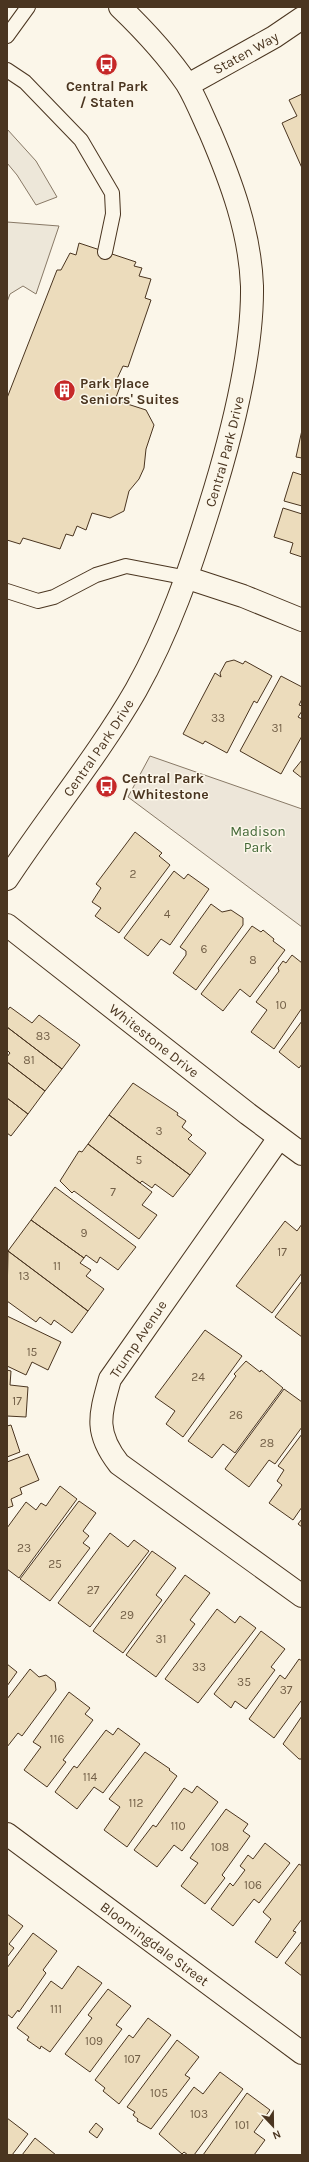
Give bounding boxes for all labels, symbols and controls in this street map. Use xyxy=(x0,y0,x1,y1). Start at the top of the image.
street label: Staten Way xyxy=(210,28,282,78)
bus stop icon: Central Park / Staten xyxy=(94,51,120,77)
place label: Central Park / Staten xyxy=(66,78,149,111)
place label: Park Place Seniors' Suites xyxy=(80,375,179,408)
building icon: Park Place Seniors' Suites xyxy=(51,378,77,404)
street label: Central Park Drive xyxy=(202,395,248,509)
street label: Central Park Drive xyxy=(60,696,138,800)
house number: 33 xyxy=(211,711,225,725)
house number: 31 xyxy=(271,721,283,735)
place label: Central Park / Whitestone xyxy=(122,770,209,803)
bus stop icon: Central Park / Whitestone xyxy=(94,773,120,799)
park label: Madison Park xyxy=(230,823,286,856)
house number: 2 xyxy=(130,867,137,881)
house number: 4 xyxy=(164,907,171,921)
house number: 6 xyxy=(201,942,208,956)
house number: 8 xyxy=(249,953,257,967)
house number: 10 xyxy=(275,998,287,1012)
street label: Whitestone Drive xyxy=(105,1000,202,1081)
house number: 83 xyxy=(36,1029,50,1043)
house number: 81 xyxy=(23,1053,35,1067)
house number: 3 xyxy=(155,1124,163,1138)
house number: 5 xyxy=(136,1153,143,1167)
house number: 7 xyxy=(110,1185,116,1199)
house number: 9 xyxy=(81,1226,88,1240)
house number: 17 xyxy=(277,1245,287,1259)
house number: 11 xyxy=(53,1259,61,1273)
house number: 13 xyxy=(18,1269,30,1283)
street label: Trump Avenue xyxy=(106,1297,171,1381)
house number: 15 xyxy=(27,1345,38,1359)
house number: 24 xyxy=(191,1370,205,1384)
house number: 17 xyxy=(12,1394,22,1408)
house number: 26 xyxy=(229,1408,243,1422)
house number: 28 xyxy=(260,1436,274,1450)
house number: 23 xyxy=(17,1541,31,1555)
house number: 25 xyxy=(48,1557,62,1571)
house number: 27 xyxy=(87,1583,100,1597)
house number: 29 xyxy=(120,1608,134,1622)
house number: 31 xyxy=(155,1632,167,1646)
house number: 33 xyxy=(192,1660,206,1674)
house number: 35 xyxy=(237,1675,251,1689)
house number: 37 xyxy=(280,1683,293,1697)
house number: 116 xyxy=(50,1732,65,1746)
house number: 114 xyxy=(83,1770,98,1784)
house number: 112 xyxy=(129,1796,143,1810)
house number: 110 xyxy=(170,1819,186,1833)
house number: 108 xyxy=(211,1840,229,1854)
house number: 106 xyxy=(244,1878,262,1892)
street label: Bloomingdale Street xyxy=(97,1898,212,1990)
house number: 111 xyxy=(50,2002,62,2016)
house number: 109 xyxy=(85,2034,103,2048)
house number: 107 xyxy=(124,2052,141,2066)
house number: 105 xyxy=(150,2086,168,2100)
north arrow xyxy=(253,2106,293,2146)
house number: 103 xyxy=(190,2107,208,2121)
house number: 101 xyxy=(234,2118,250,2132)
text: N xyxy=(270,2127,283,2142)

